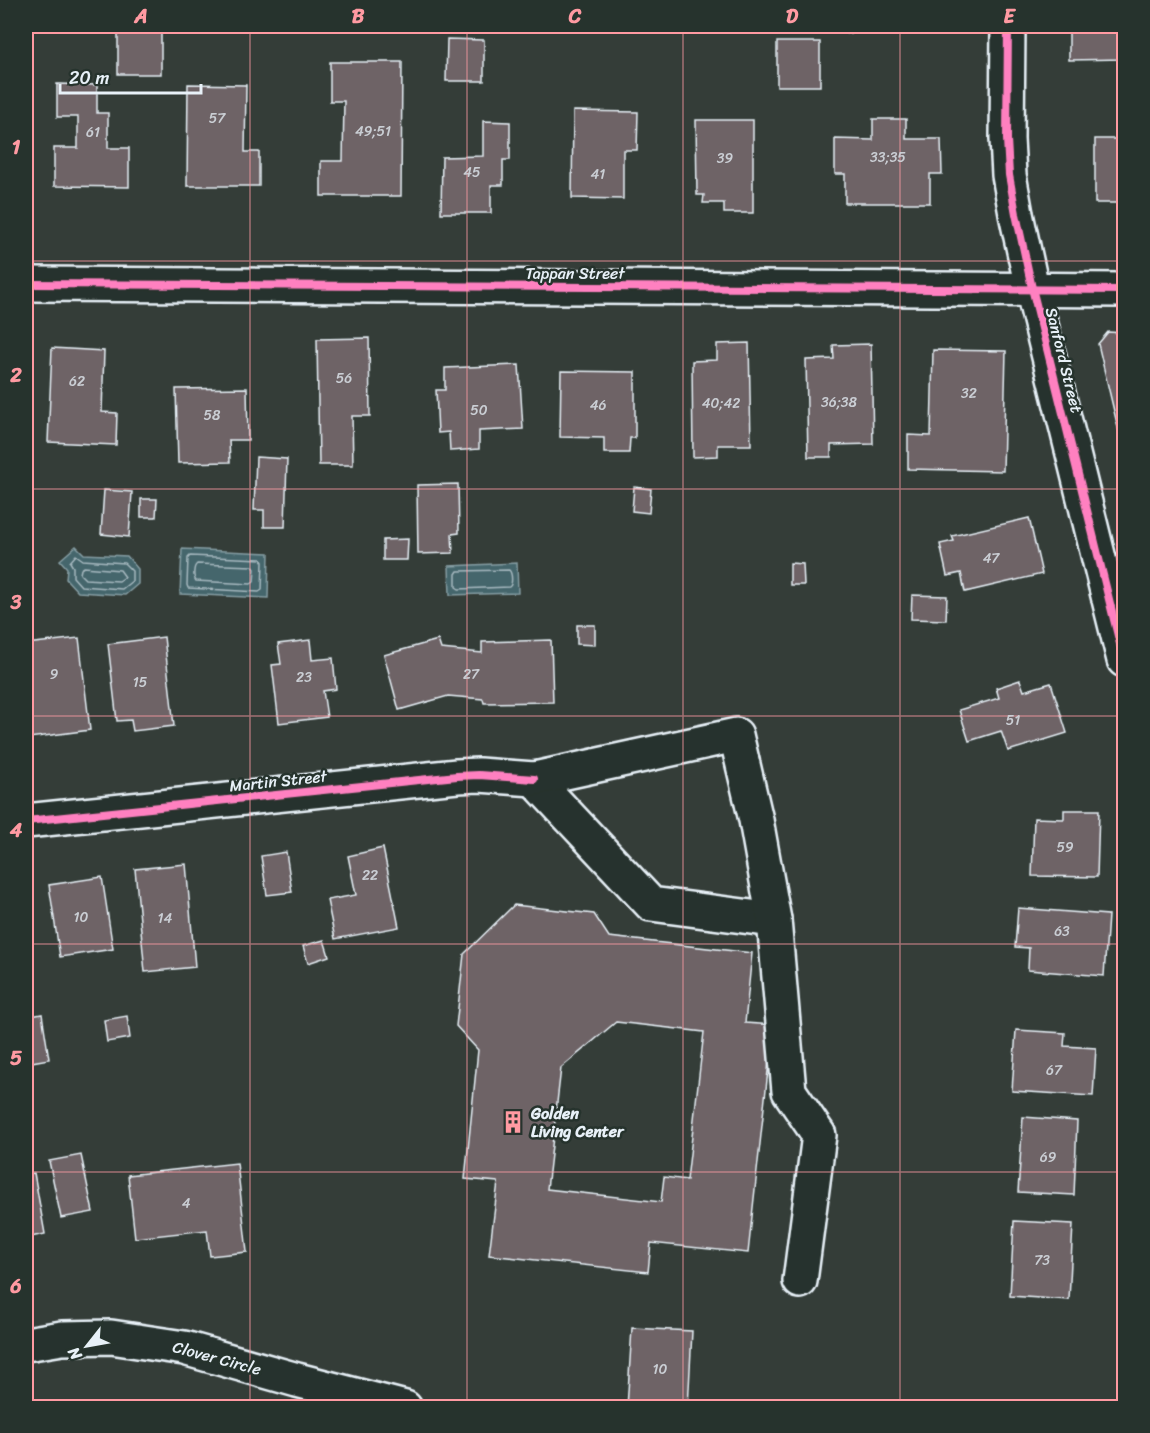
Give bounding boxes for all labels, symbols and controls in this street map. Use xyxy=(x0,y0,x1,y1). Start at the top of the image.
text: A xyxy=(133,0,148,34)
text: B xyxy=(352,0,365,34)
text: C xyxy=(568,0,582,34)
text: D xyxy=(786,0,799,34)
text: E xyxy=(1003,0,1016,34)
scale bar xyxy=(60,57,201,95)
text: 20 m xyxy=(69,62,109,94)
house number: 57 xyxy=(209,106,226,131)
house number: 49;51 xyxy=(355,119,391,144)
house number: 61 xyxy=(86,120,100,145)
text: 1 xyxy=(12,130,21,165)
house number: 33;35 xyxy=(870,145,906,170)
house number: 39 xyxy=(717,146,734,171)
house number: 45 xyxy=(463,160,481,185)
house number: 41 xyxy=(591,162,605,187)
street label: Tappan Street xyxy=(525,259,625,288)
street label: Sanford Street xyxy=(1037,304,1091,416)
text: 2 xyxy=(9,358,22,393)
house number: 56 xyxy=(336,366,352,391)
house number: 62 xyxy=(69,369,85,394)
house number: 32 xyxy=(961,381,977,406)
house number: 36;38 xyxy=(821,390,858,415)
house number: 40;42 xyxy=(702,391,740,416)
house number: 46 xyxy=(590,393,606,418)
house number: 50 xyxy=(470,398,488,423)
house number: 58 xyxy=(204,403,221,428)
house number: 47 xyxy=(983,546,1000,571)
text: 3 xyxy=(10,585,22,620)
house number: 9 xyxy=(50,662,59,687)
house number: 27 xyxy=(463,662,480,687)
house number: 23 xyxy=(296,665,312,690)
house number: 15 xyxy=(133,670,148,695)
house number: 51 xyxy=(1006,708,1020,733)
street label: Martin Street xyxy=(228,761,329,801)
text: 4 xyxy=(9,813,23,848)
house number: 59 xyxy=(1056,835,1074,860)
house number: 22 xyxy=(362,863,378,888)
house number: 10 xyxy=(74,905,89,930)
house number: 14 xyxy=(158,906,173,931)
house number: 63 xyxy=(1054,919,1070,944)
text: 5 xyxy=(10,1041,22,1076)
house number: 67 xyxy=(1046,1058,1063,1083)
place label: Golden Living Center xyxy=(530,1099,625,1146)
building icon: Golden Living Center xyxy=(500,1109,526,1135)
house number: 69 xyxy=(1040,1145,1057,1170)
house number: 4 xyxy=(182,1191,191,1216)
house number: 73 xyxy=(1034,1248,1050,1273)
text: 6 xyxy=(9,1269,22,1304)
north arrow xyxy=(57,1316,117,1376)
street label: Clover Circle xyxy=(169,1332,265,1384)
text: N xyxy=(59,1340,90,1367)
house number: 10 xyxy=(653,1357,668,1382)

